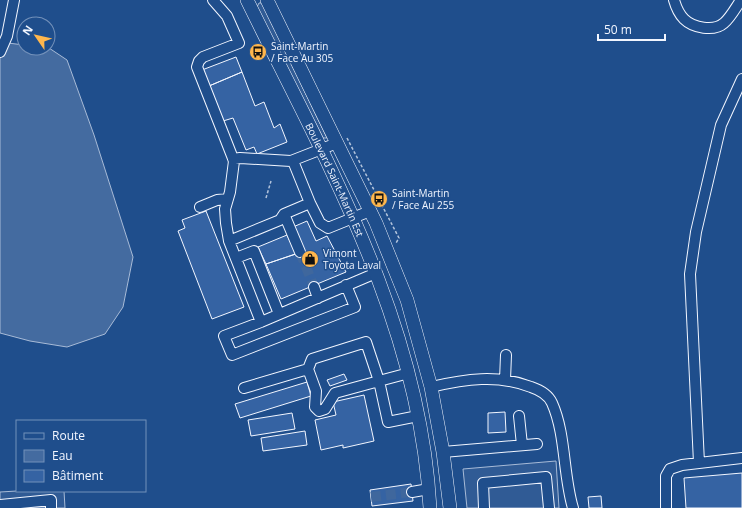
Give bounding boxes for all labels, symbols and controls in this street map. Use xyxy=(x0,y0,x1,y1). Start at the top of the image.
north arrow xyxy=(16,16,56,56)
scale bar xyxy=(598,16,665,42)
text: 50 m xyxy=(604,21,632,38)
text: N xyxy=(19,22,36,38)
place label: Saint-Martin / Face Au 305 xyxy=(271,39,333,65)
bus stop icon: Saint-Martin / Face Au 305 xyxy=(248,42,268,62)
street label: Boulevard Saint-Martin Est xyxy=(302,120,367,239)
place label: Saint-Martin / Face Au 255 xyxy=(392,186,454,212)
bus stop icon: Saint-Martin / Face Au 255 xyxy=(369,189,389,209)
place label: Vimont Toyota Laval xyxy=(323,246,381,272)
shop icon: Vimont Toyota Laval xyxy=(300,249,320,269)
legend xyxy=(16,420,146,492)
text: Route xyxy=(52,427,85,444)
text: Eau xyxy=(52,447,73,464)
text: Bâtiment xyxy=(52,467,103,484)

